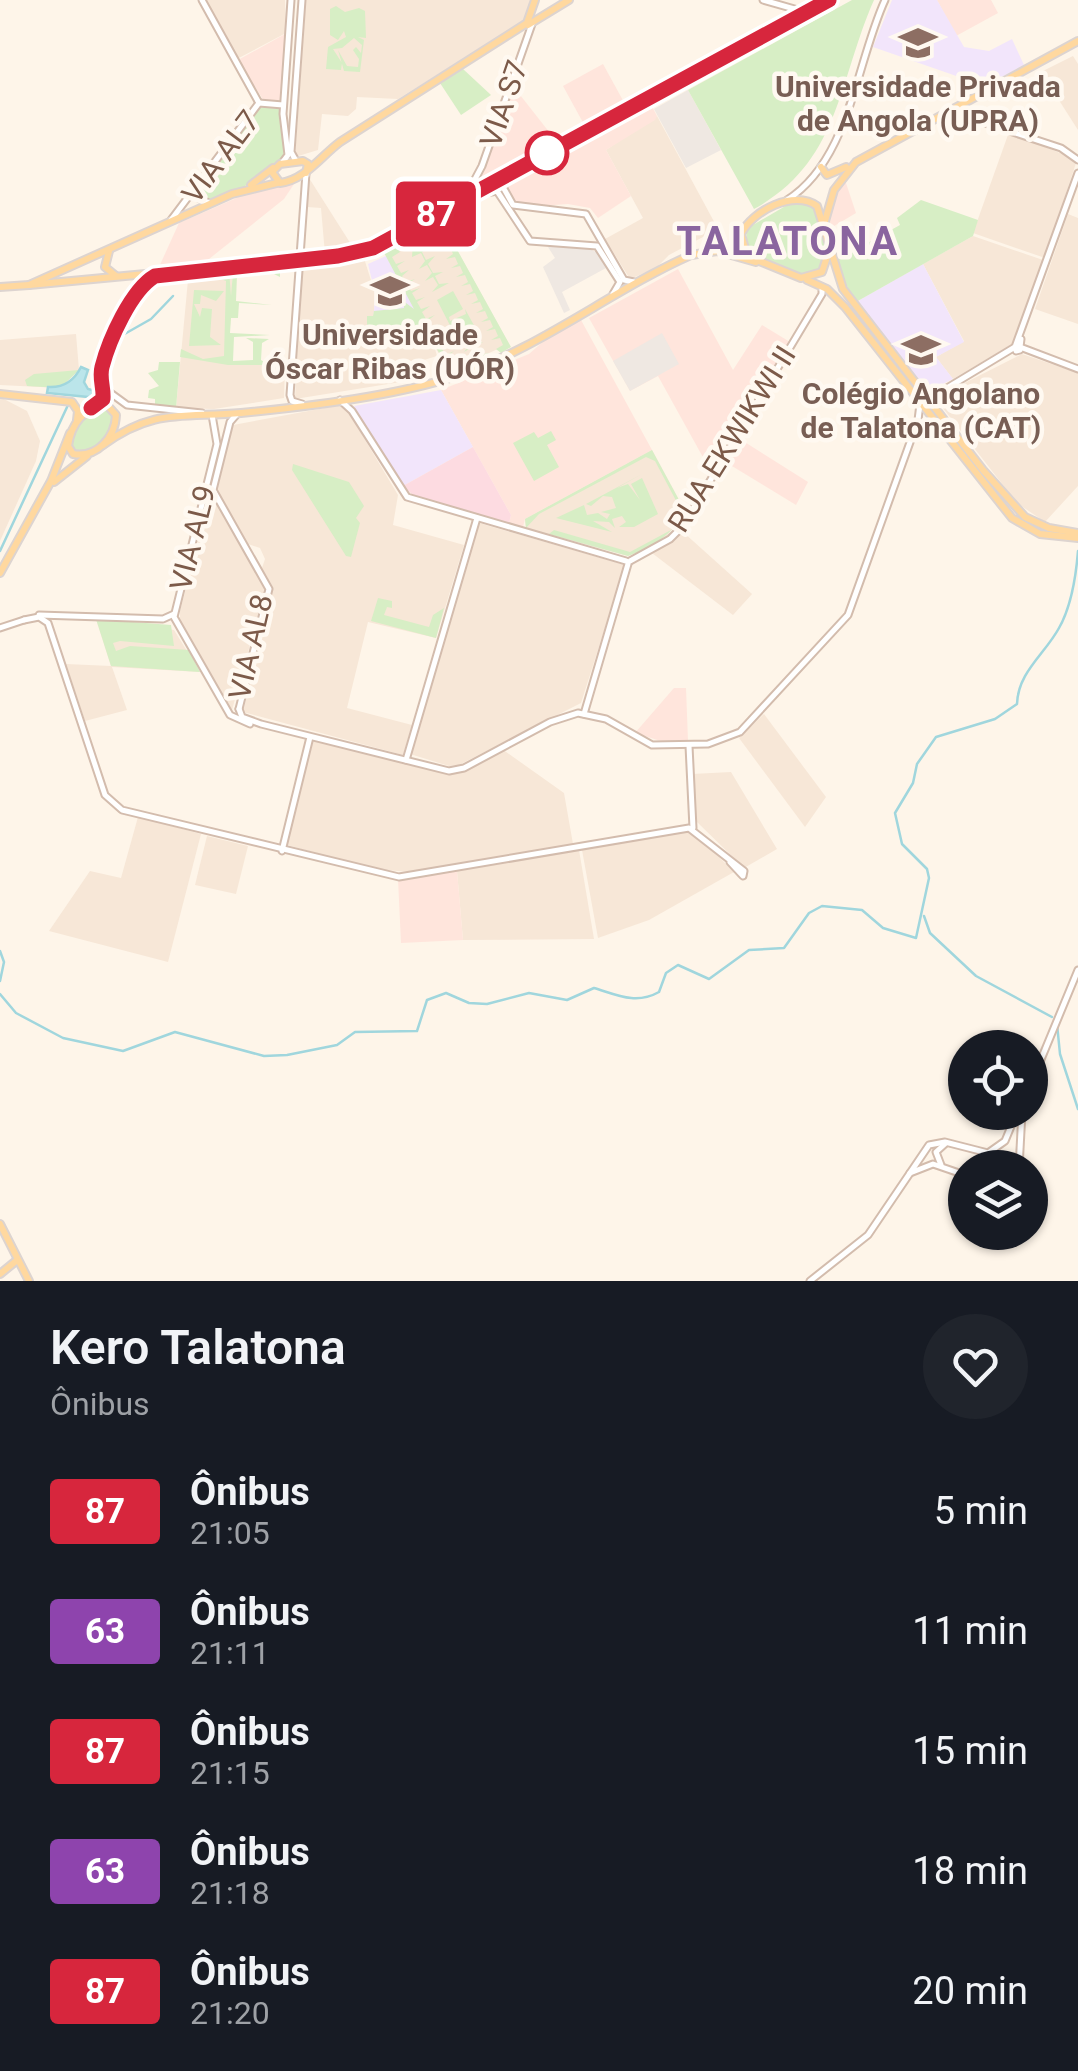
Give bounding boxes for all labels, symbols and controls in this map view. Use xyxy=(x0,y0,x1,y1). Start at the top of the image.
school or university icon: Universidade Privada de Angola (UPRA) xyxy=(897,22,939,64)
street label: VIA S7 xyxy=(472,56,535,152)
place label: Universidade Privada de Angola (UPRA) xyxy=(775,69,1061,138)
street label: VIA AL7 xyxy=(174,103,267,210)
unlabelled marker xyxy=(526,132,568,174)
line badge: 87 xyxy=(391,182,481,246)
text: 87 xyxy=(416,194,456,235)
district label: TALATONA xyxy=(676,218,900,265)
school or university icon: Universidade Óscar Ribas (UÓR) xyxy=(369,270,411,312)
place label: Universidade Óscar Ribas (UÓR) xyxy=(265,317,515,386)
school or university icon: Colégio Angolano de Talatona (CAT) xyxy=(900,329,942,371)
street label: RUA EKWIKWI II xyxy=(660,339,803,538)
place label: Colégio Angolano de Talatona (CAT) xyxy=(801,376,1041,445)
street label: VIA AL9 xyxy=(163,482,222,594)
street label: VIA AL8 xyxy=(221,591,280,703)
map controls xyxy=(948,1030,1048,1250)
button: locate xyxy=(948,1030,1048,1130)
button: layers xyxy=(948,1150,1048,1250)
button: heart xyxy=(923,1314,1028,1419)
text: Kero Talatona xyxy=(50,1319,346,1376)
text: Ônibus xyxy=(50,1385,150,1423)
text: Ônibus xyxy=(190,1470,310,1514)
text: 5 min xyxy=(934,1489,1028,1533)
text: 87 xyxy=(85,1491,125,1532)
text: 21:05 xyxy=(190,1514,270,1552)
text: Ônibus xyxy=(190,1590,310,1634)
text: 11 min xyxy=(912,1609,1028,1653)
text: 63 xyxy=(85,1611,125,1652)
text: 21:11 xyxy=(190,1634,270,1672)
text: Ônibus xyxy=(190,1710,310,1754)
text: 15 min xyxy=(912,1729,1028,1773)
text: 87 xyxy=(85,1731,125,1772)
text: 21:15 xyxy=(190,1754,270,1792)
text: Ônibus xyxy=(190,1830,310,1874)
text: 18 min xyxy=(912,1849,1028,1893)
text: 63 xyxy=(85,1851,125,1892)
text: 21:18 xyxy=(190,1874,270,1912)
text: Ônibus xyxy=(190,1950,310,1994)
text: 20 min xyxy=(912,1969,1028,2013)
text: 87 xyxy=(85,1971,125,2012)
text: 21:20 xyxy=(190,1994,270,2032)

